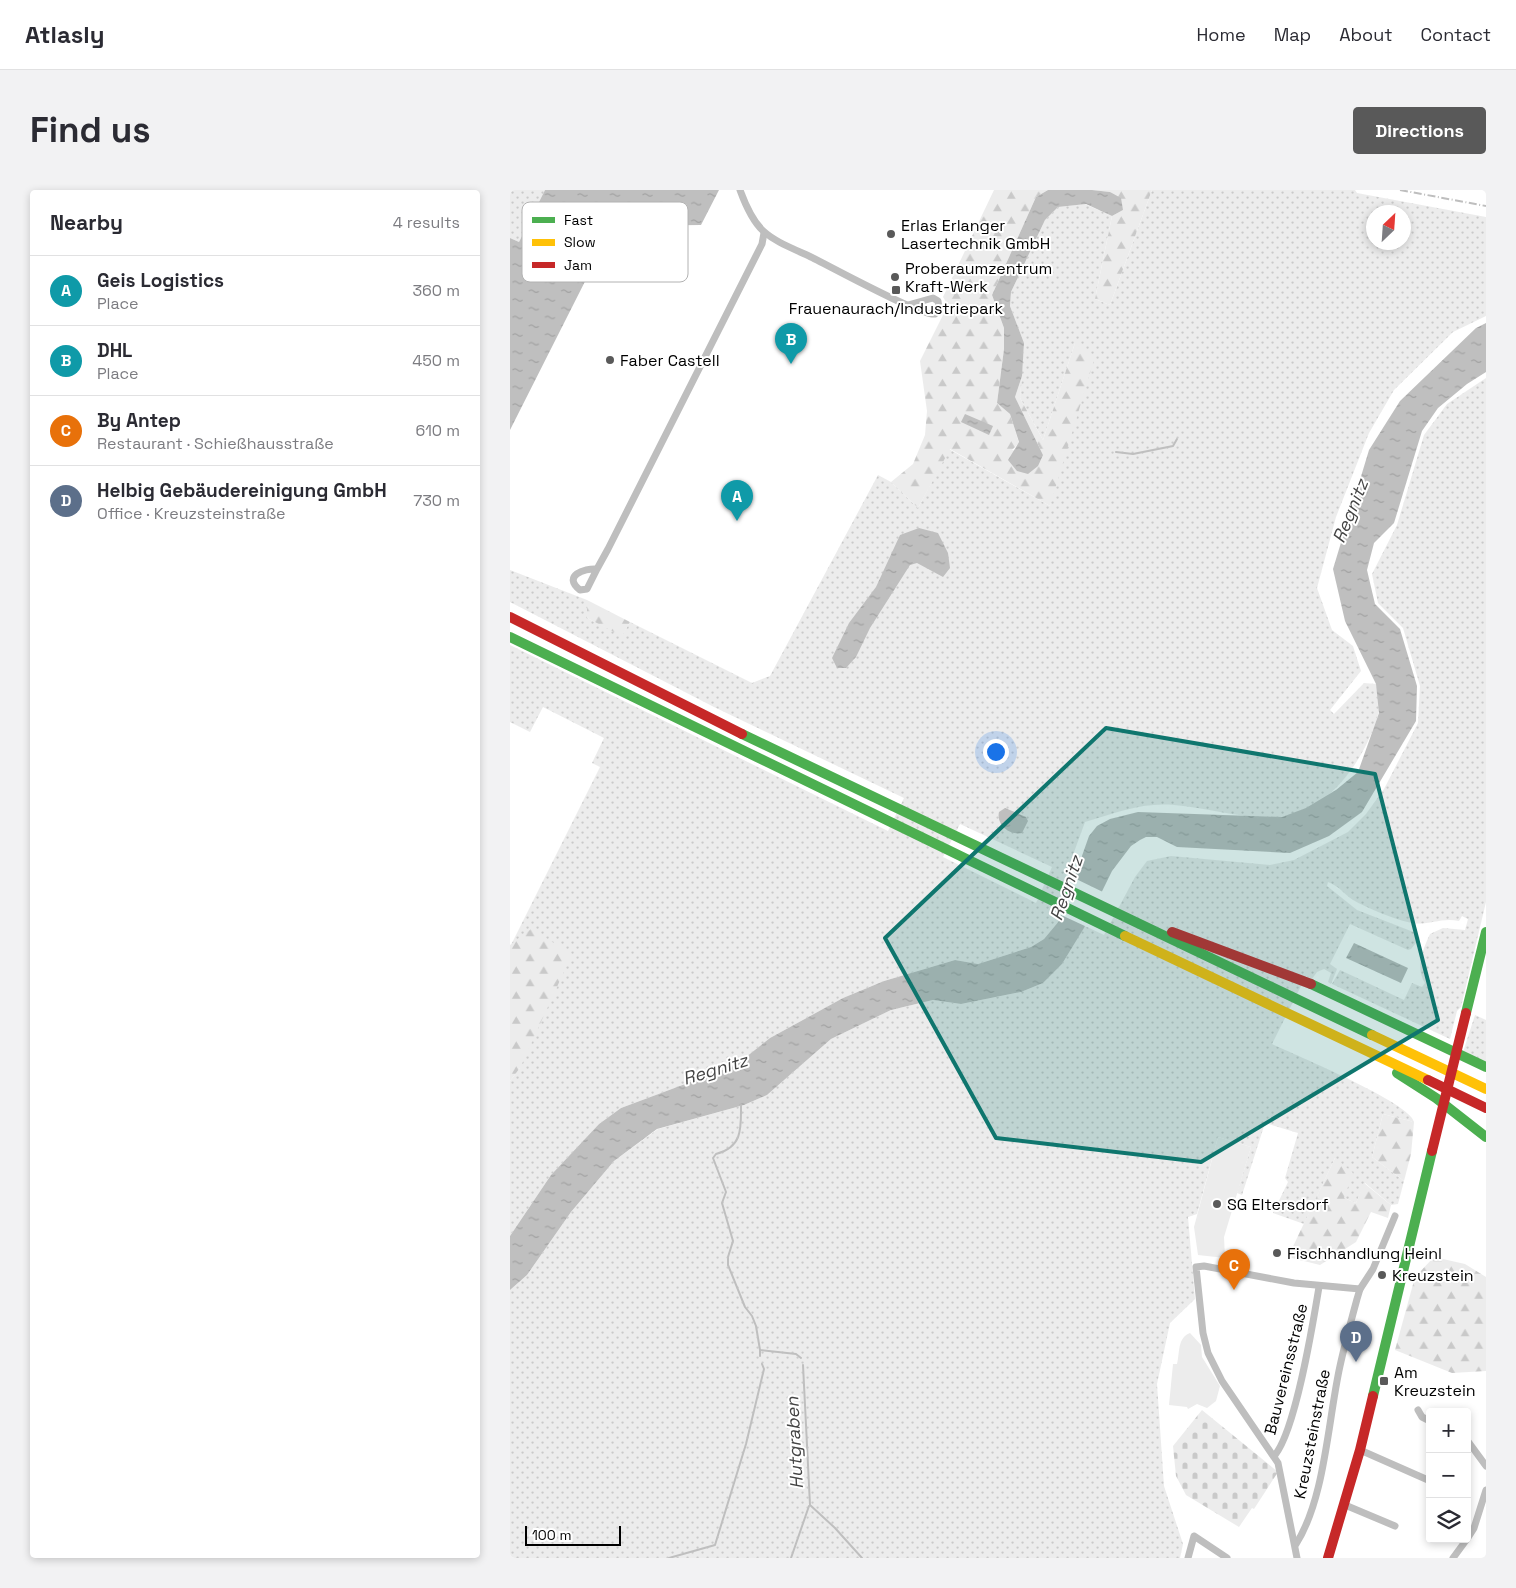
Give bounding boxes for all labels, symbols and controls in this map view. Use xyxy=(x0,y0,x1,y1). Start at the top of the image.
text: Atlasly xyxy=(25,19,104,50)
text: Home xyxy=(1197,23,1246,46)
text: Map xyxy=(1274,23,1311,46)
text: About xyxy=(1339,23,1393,46)
text: Contact xyxy=(1421,23,1491,46)
button: Directions xyxy=(1353,107,1486,154)
text: Find us xyxy=(30,108,151,152)
legend xyxy=(522,202,688,282)
north arrow xyxy=(1366,205,1411,250)
text: Nearby xyxy=(50,209,123,236)
text: Fast xyxy=(564,211,593,229)
text: 4 results xyxy=(393,212,460,233)
place label: Erlas Erlanger Lasertechnik GmbH xyxy=(901,215,1050,254)
marker: Erlas Erlanger Lasertechnik GmbH xyxy=(885,228,897,240)
text: Slow xyxy=(564,233,596,251)
text: Jam xyxy=(564,256,592,274)
place label: Proberaumzentrum Kraft-Werk xyxy=(905,258,1052,297)
text: Geis Logistics xyxy=(97,268,224,293)
marker: Proberaumzentrum Kraft-Werk xyxy=(889,271,901,283)
text: A xyxy=(61,280,71,301)
text: 360 m xyxy=(412,280,460,301)
marker: Frauenaurach/Industriepark xyxy=(890,284,902,296)
text: Place xyxy=(97,293,139,314)
place label: Frauenaurach/Industriepark xyxy=(789,298,1004,319)
pin: B xyxy=(775,323,807,364)
text: DHL xyxy=(97,338,132,363)
text: B xyxy=(61,350,71,371)
text: 450 m xyxy=(412,350,460,371)
place label: Faber Castell xyxy=(620,350,720,371)
marker: Faber Castell xyxy=(604,354,616,366)
text: Place xyxy=(97,363,139,384)
text: By Antep xyxy=(97,408,181,433)
text: C xyxy=(61,420,71,441)
text: 610 m xyxy=(415,420,460,441)
text: Restaurant · Schießhausstraße xyxy=(97,433,334,454)
water label: Regnitz xyxy=(1327,474,1374,546)
text: Helbig Gebäudereinigung GmbH xyxy=(97,478,387,503)
pin: A xyxy=(721,480,753,521)
text: D xyxy=(61,490,71,511)
text: 730 m xyxy=(413,490,460,511)
text: Office · Kreuzsteinstraße xyxy=(97,503,285,524)
your location xyxy=(983,739,1009,765)
water label: Regnitz xyxy=(1044,851,1088,923)
water label: Regnitz xyxy=(680,1048,752,1090)
place label: SG Eltersdorf xyxy=(1227,1194,1329,1215)
marker: SG Eltersdorf xyxy=(1211,1198,1223,1210)
place label: Fischhandlung Heinl xyxy=(1287,1243,1442,1264)
marker: Fischhandlung Heinl xyxy=(1271,1247,1283,1259)
pin: C xyxy=(1218,1249,1250,1290)
place label: Kreuzstein xyxy=(1392,1265,1474,1286)
marker: Kreuzstein xyxy=(1376,1269,1388,1281)
street label: Bauvereinsstraße xyxy=(1260,1301,1312,1437)
pin: D xyxy=(1340,1321,1372,1362)
place label: Am Kreuzstein xyxy=(1394,1362,1476,1401)
street label: Kreuzsteinstraße xyxy=(1289,1367,1335,1501)
marker: Am Kreuzstein xyxy=(1378,1375,1390,1387)
water label: Hutgraben xyxy=(780,1395,808,1490)
map controls xyxy=(1426,1408,1471,1543)
button: + xyxy=(1426,1408,1471,1453)
button: − xyxy=(1426,1453,1471,1498)
button: layers xyxy=(1426,1498,1471,1543)
scale bar xyxy=(525,1523,621,1546)
text: 100 m xyxy=(532,1526,571,1544)

